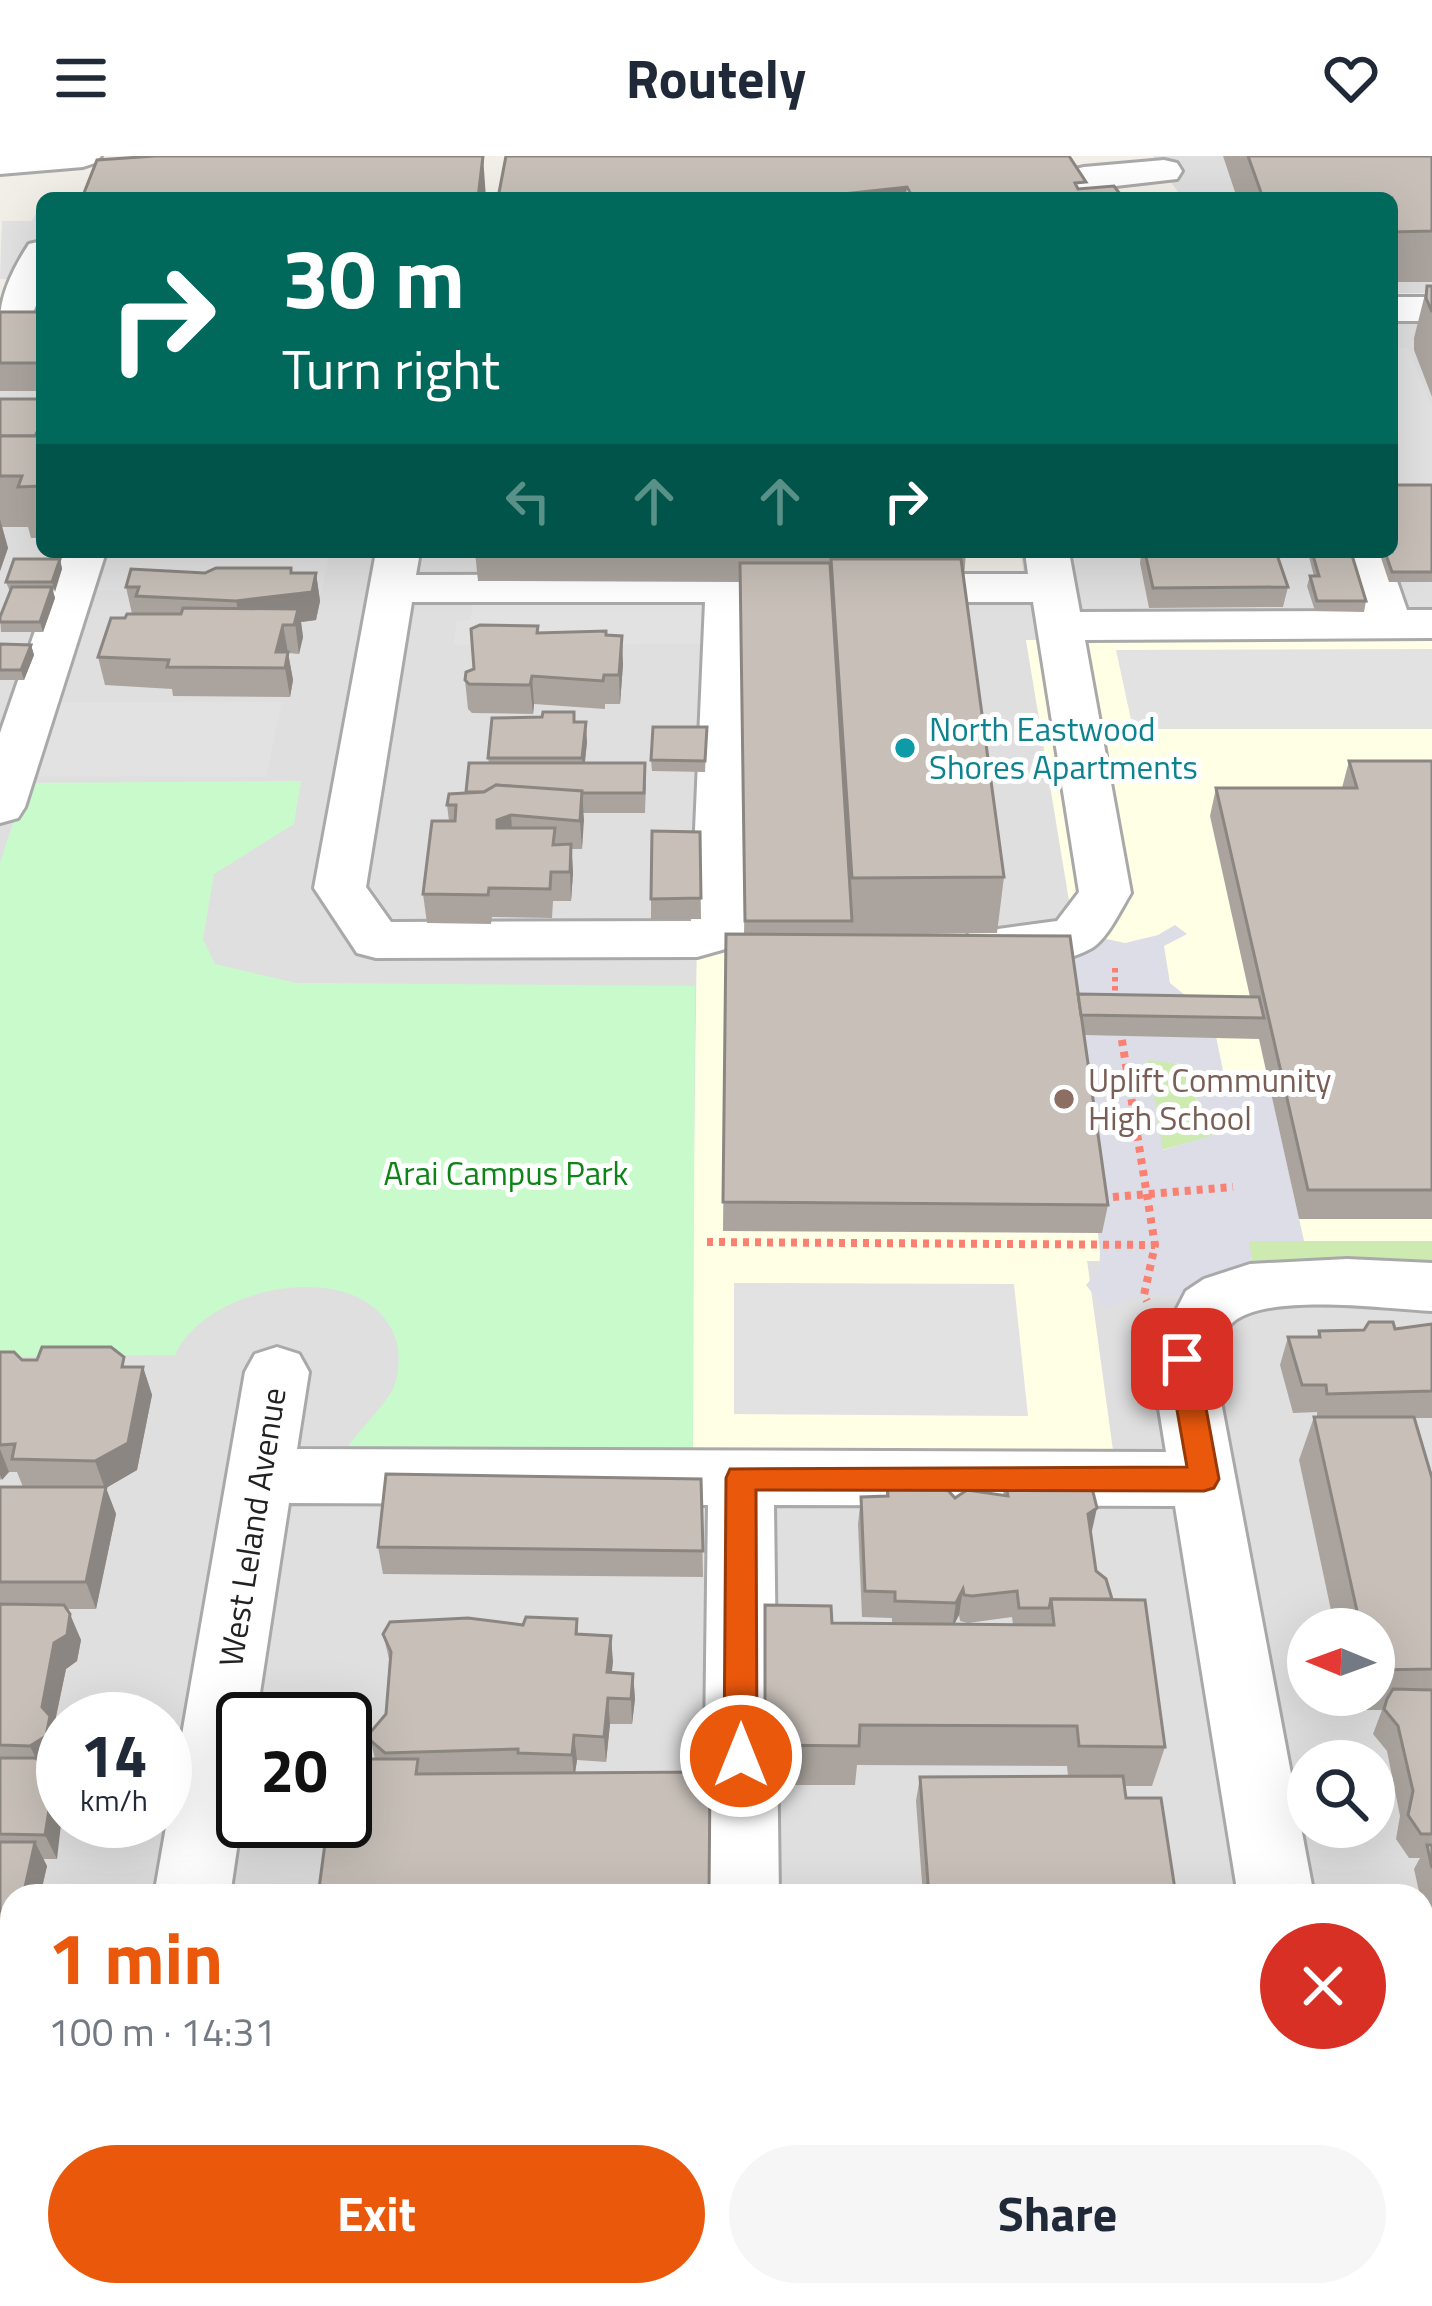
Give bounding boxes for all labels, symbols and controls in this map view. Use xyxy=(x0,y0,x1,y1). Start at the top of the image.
text: Routely xyxy=(626,37,806,119)
icon: menu xyxy=(48,45,114,111)
icon: heart xyxy=(1318,45,1384,111)
text: 30 m xyxy=(282,213,465,341)
icon: right xyxy=(84,240,240,396)
text: Turn right xyxy=(282,328,500,410)
icon: left xyxy=(495,468,561,534)
icon: ahead xyxy=(621,468,687,534)
icon: ahead xyxy=(747,468,813,534)
icon: right xyxy=(873,468,939,534)
place label: North Eastwood Shores Apartments xyxy=(929,704,1198,792)
marker: North Eastwood Shores Apartments xyxy=(892,735,918,761)
place label: Uplift Community High School xyxy=(1088,1055,1332,1143)
marker: Uplift Community High School xyxy=(1051,1086,1077,1112)
park label: Arai Campus Park xyxy=(384,1148,629,1198)
pin xyxy=(1131,1308,1233,1410)
icon: arrive xyxy=(1149,1326,1215,1392)
street label: West Leland Avenue xyxy=(205,1384,299,1670)
north arrow xyxy=(1287,1608,1395,1716)
map controls xyxy=(1287,1608,1395,1848)
speed limit sign: 20 xyxy=(216,1692,372,1848)
position arrow xyxy=(678,1693,804,1819)
text: 14 xyxy=(80,1709,148,1800)
button: search xyxy=(1287,1740,1395,1848)
text: km/h xyxy=(80,1777,148,1823)
text: 1 min xyxy=(48,1902,223,2012)
button: close xyxy=(1260,1923,1386,2049)
text: 100 m · 14:31 xyxy=(48,2002,276,2061)
button: Exit xyxy=(48,2145,705,2283)
button: Share xyxy=(729,2145,1386,2283)

